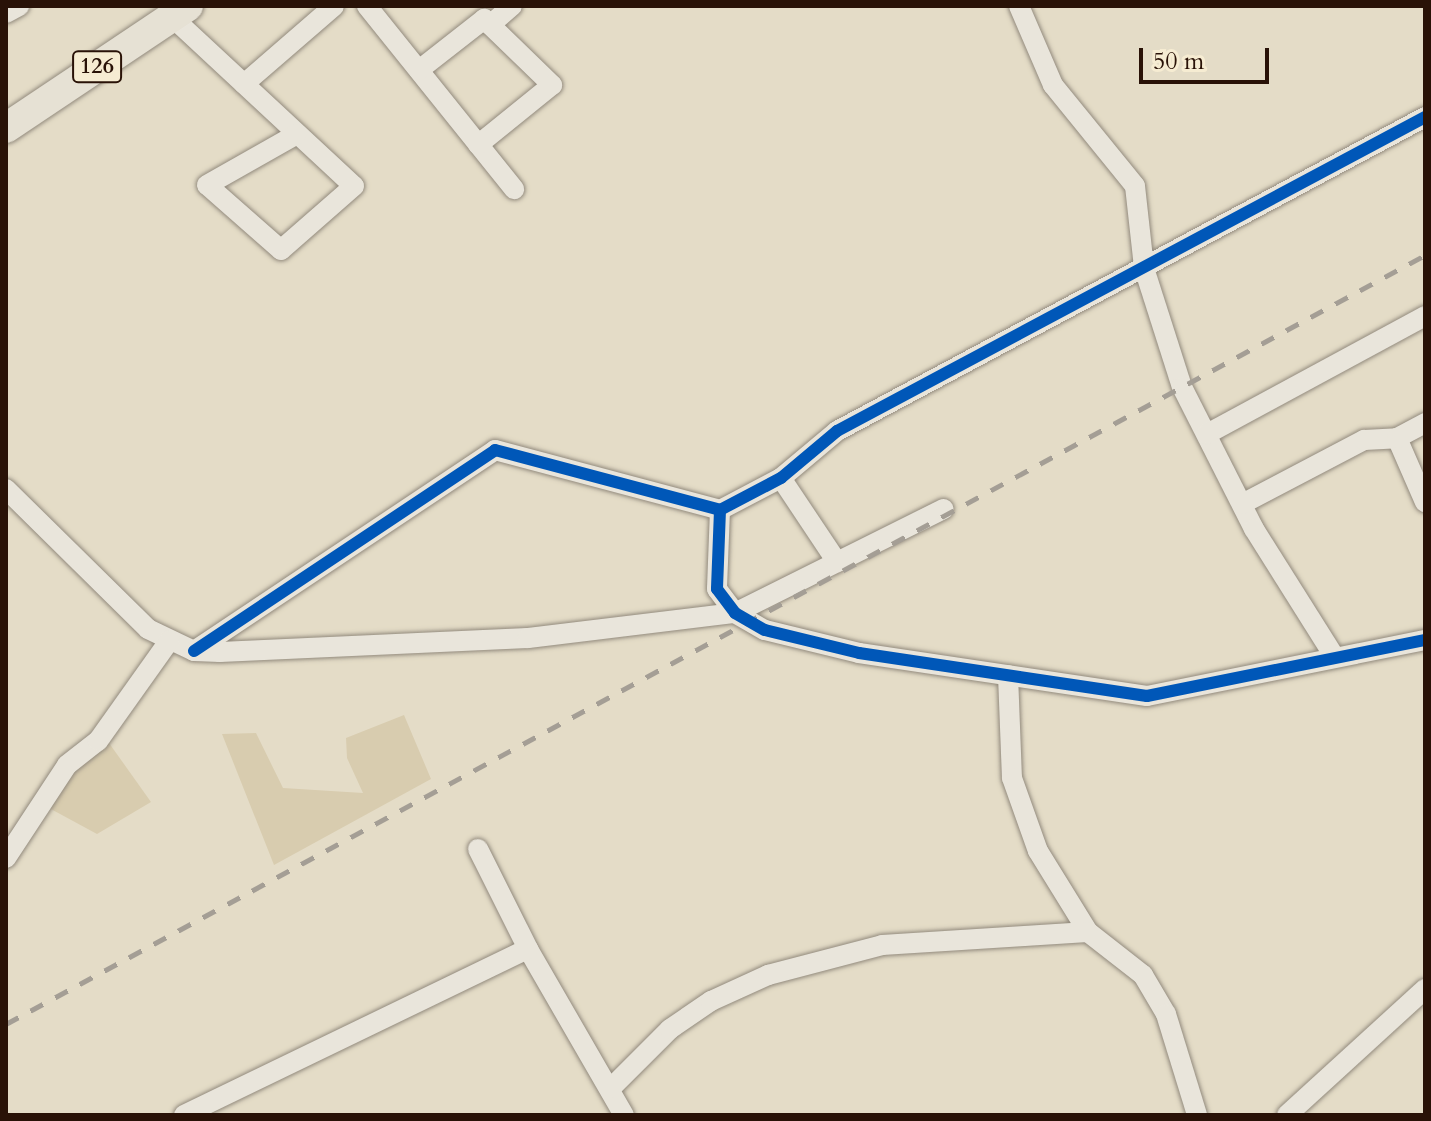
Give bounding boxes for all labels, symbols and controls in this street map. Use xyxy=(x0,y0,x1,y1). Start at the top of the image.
scale bar xyxy=(1143,32,1273,82)
text: 50 m xyxy=(1153,45,1204,78)
road number: 126 xyxy=(71,49,123,85)

